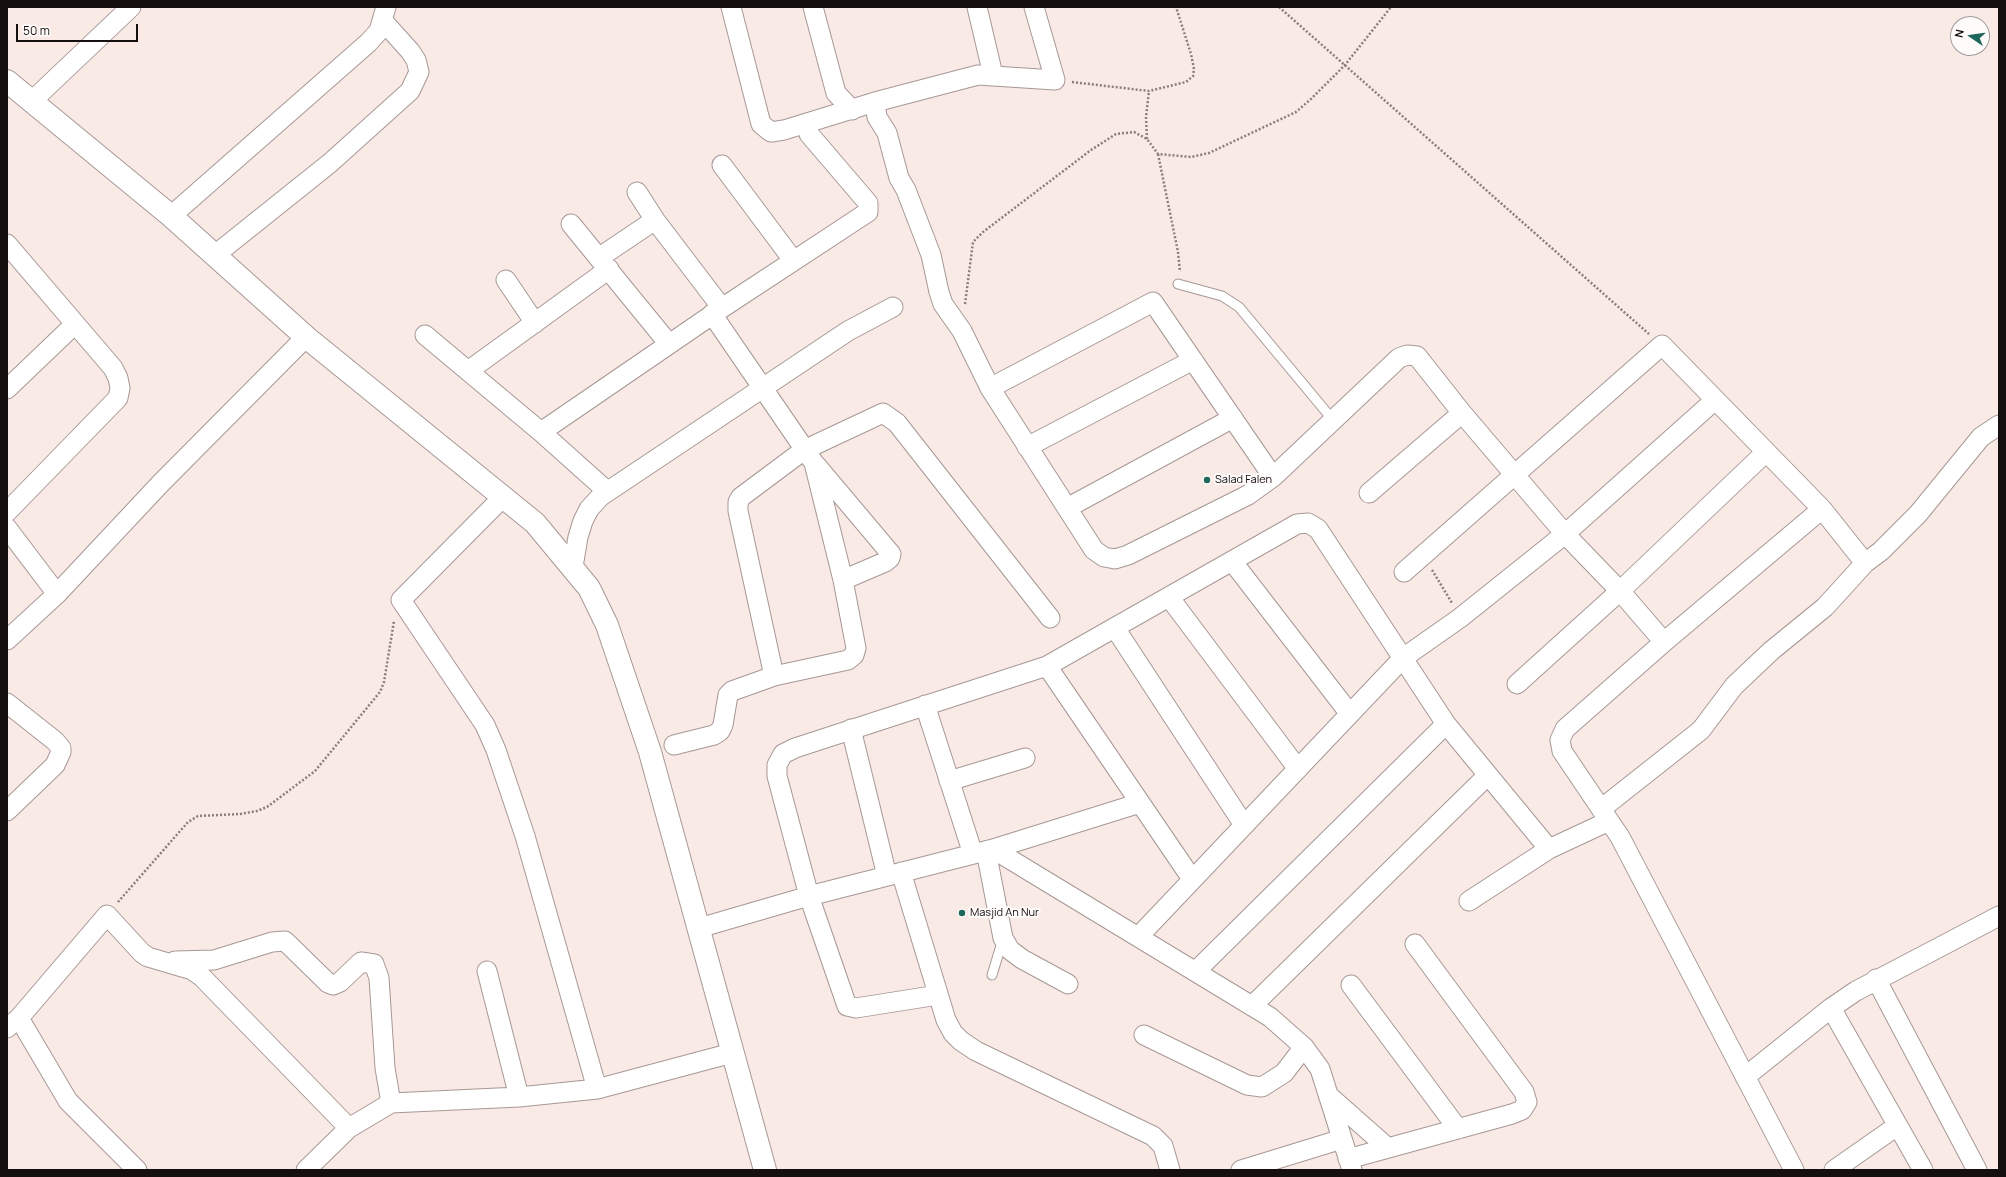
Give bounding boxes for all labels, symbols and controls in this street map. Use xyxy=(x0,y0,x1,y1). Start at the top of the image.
scale bar xyxy=(18,16,140,42)
north arrow xyxy=(1950,16,1990,56)
text: 50 m xyxy=(23,22,50,39)
text: N xyxy=(1951,28,1967,39)
place label: Salad Falen xyxy=(1215,473,1272,487)
marker: Salad Falen xyxy=(1202,475,1212,485)
place label: Masjid An Nur xyxy=(970,906,1039,920)
marker: Masjid An Nur xyxy=(957,908,967,918)

